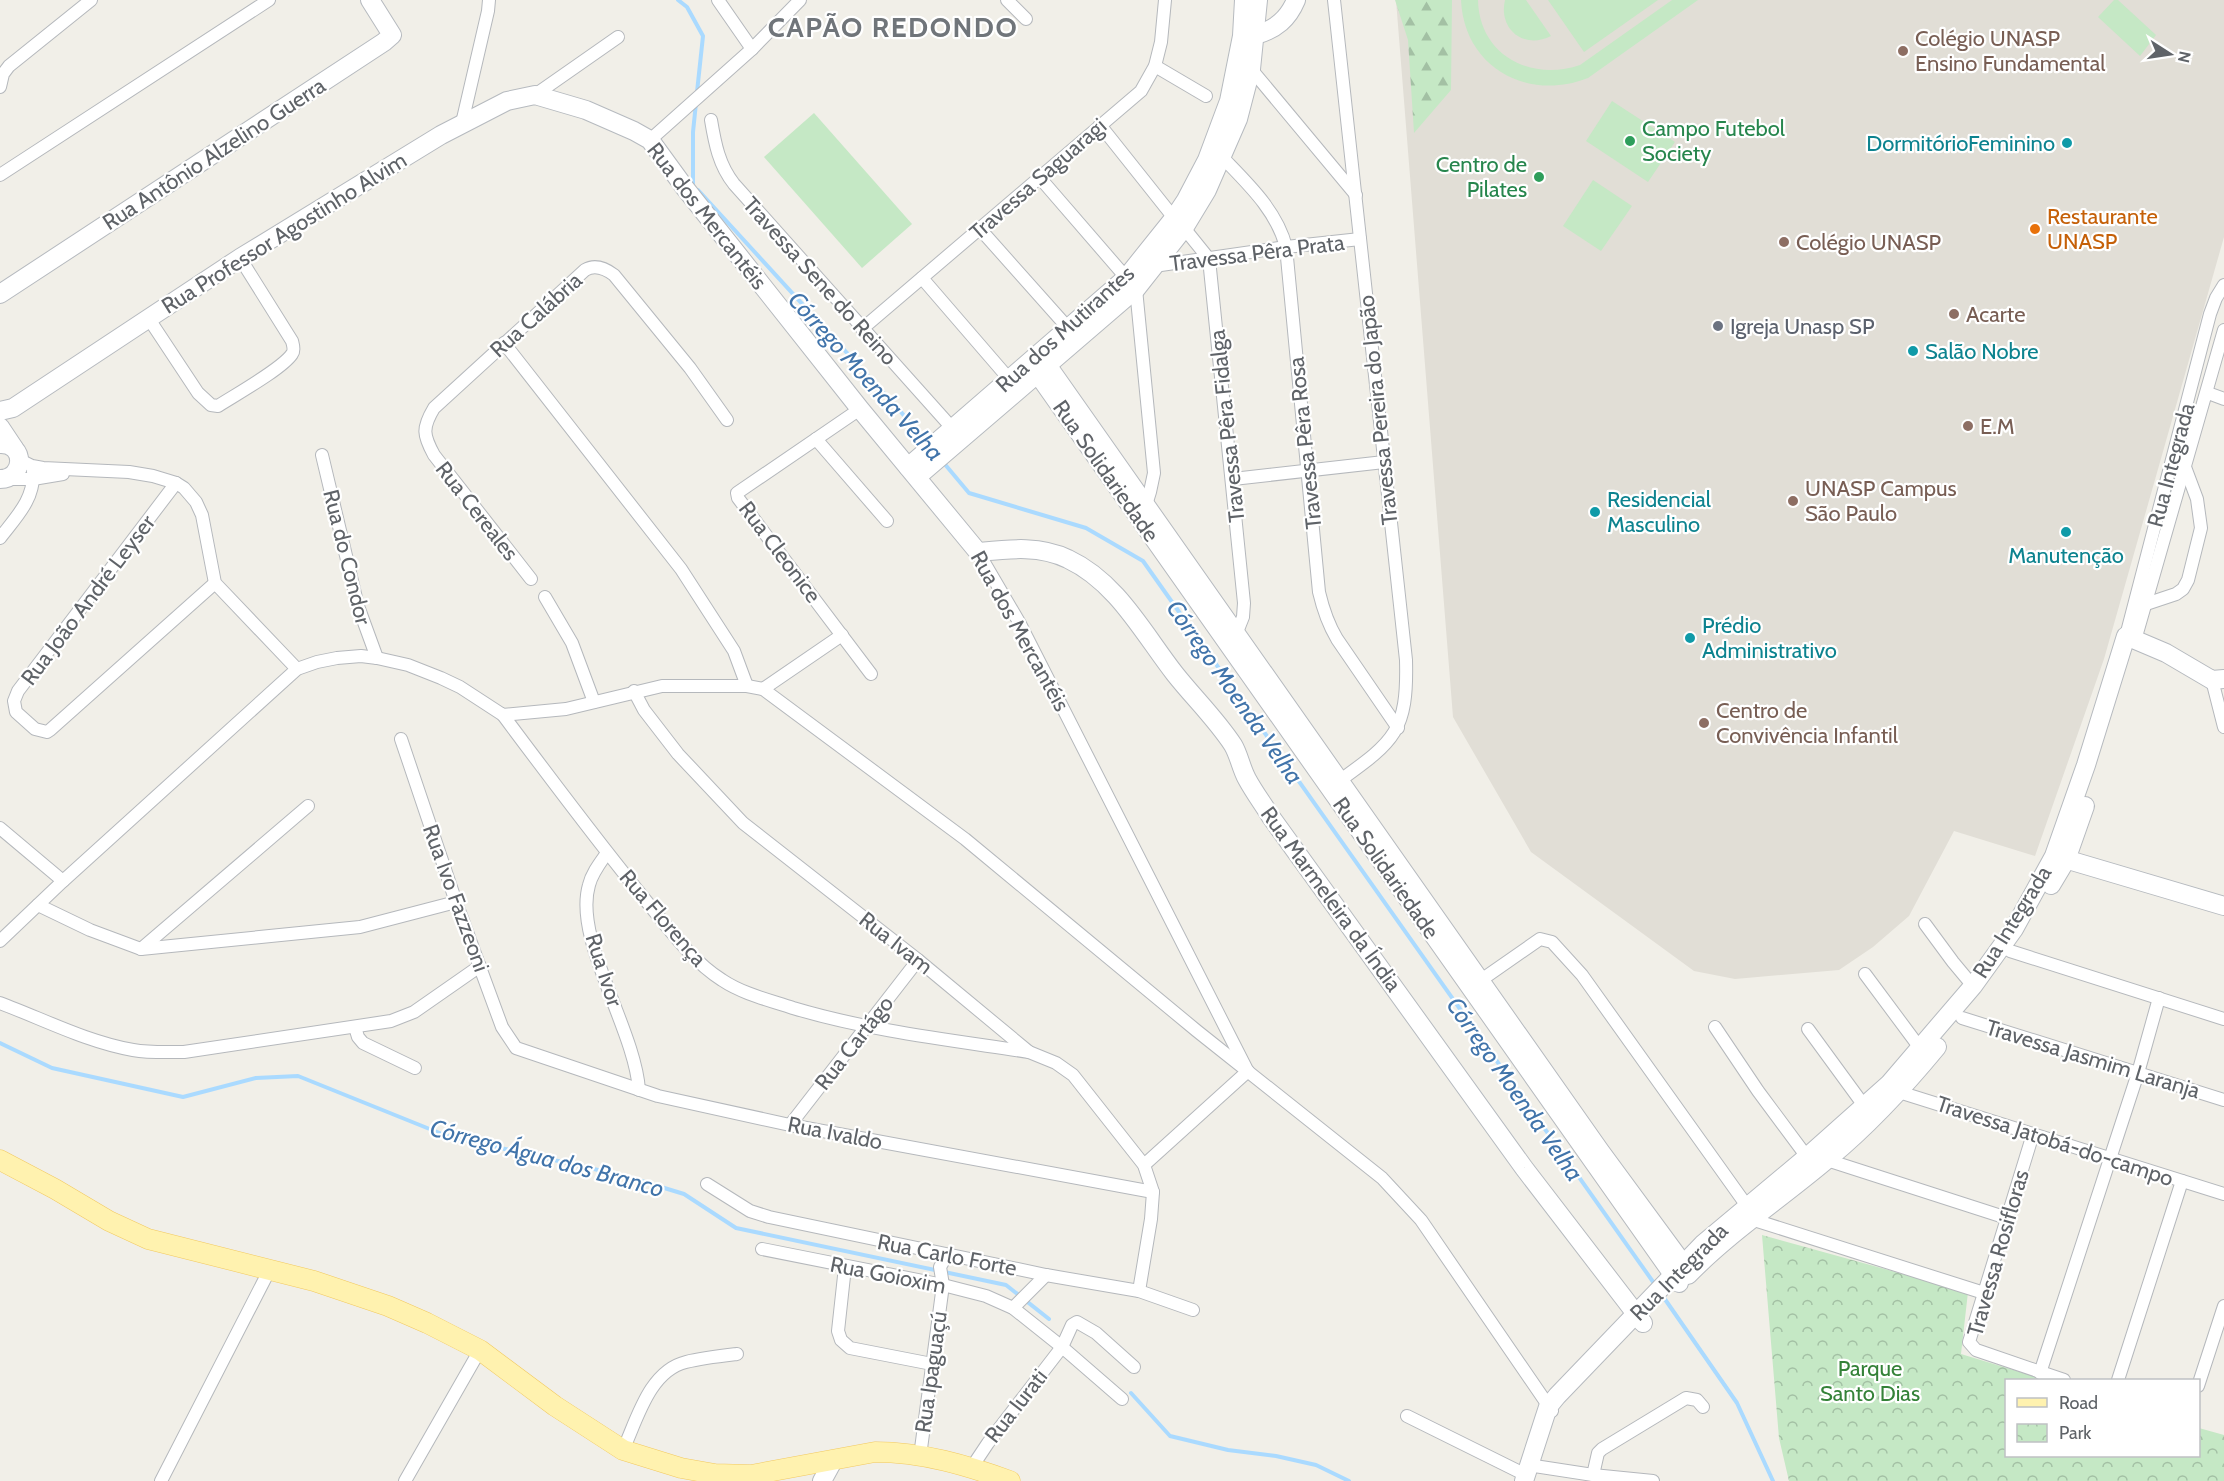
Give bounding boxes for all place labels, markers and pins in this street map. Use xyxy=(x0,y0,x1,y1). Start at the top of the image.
place label: Colégio UNASP Ensino Fundamental xyxy=(1915,25,2106,77)
marker: Colégio UNASP Ensino Fundamental xyxy=(1896,44,1910,58)
place label: Campo Futebol Society xyxy=(1642,115,1786,167)
place label: DormitórioFeminino xyxy=(1866,130,2055,157)
marker: Campo Futebol Society xyxy=(1623,134,1637,148)
marker: DormitórioFeminino xyxy=(2060,136,2074,150)
place label: Centro de Pilates xyxy=(1436,151,1527,203)
marker: Centro de Pilates xyxy=(1532,170,1546,184)
place label: Restaurante UNASP xyxy=(2047,203,2158,255)
marker: Restaurante UNASP xyxy=(2028,222,2042,236)
place label: Colégio UNASP xyxy=(1796,229,1942,256)
marker: Colégio UNASP xyxy=(1777,235,1791,249)
place label: Acarte xyxy=(1966,301,2025,328)
marker: Acarte xyxy=(1947,307,1961,321)
place label: Igreja Unasp SP xyxy=(1730,313,1875,340)
marker: Igreja Unasp SP xyxy=(1711,319,1725,333)
place label: Salão Nobre xyxy=(1925,338,2039,365)
marker: Salão Nobre xyxy=(1906,344,1920,358)
place label: E.M xyxy=(1980,413,2015,440)
marker: E.M xyxy=(1961,419,1975,433)
place label: UNASP Campus São Paulo xyxy=(1805,475,1957,527)
place label: Residencial Masculino xyxy=(1607,486,1712,538)
marker: UNASP Campus São Paulo xyxy=(1786,494,1800,508)
marker: Residencial Masculino xyxy=(1588,505,1602,519)
marker: Manutenção xyxy=(2059,525,2073,539)
place label: Manutenção xyxy=(2008,542,2124,569)
place label: Prédio Administrativo xyxy=(1702,612,1837,664)
marker: Prédio Administrativo xyxy=(1683,631,1697,645)
place label: Centro de Convivência Infantil xyxy=(1716,697,1899,749)
marker: Centro de Convivência Infantil xyxy=(1697,716,1711,730)

